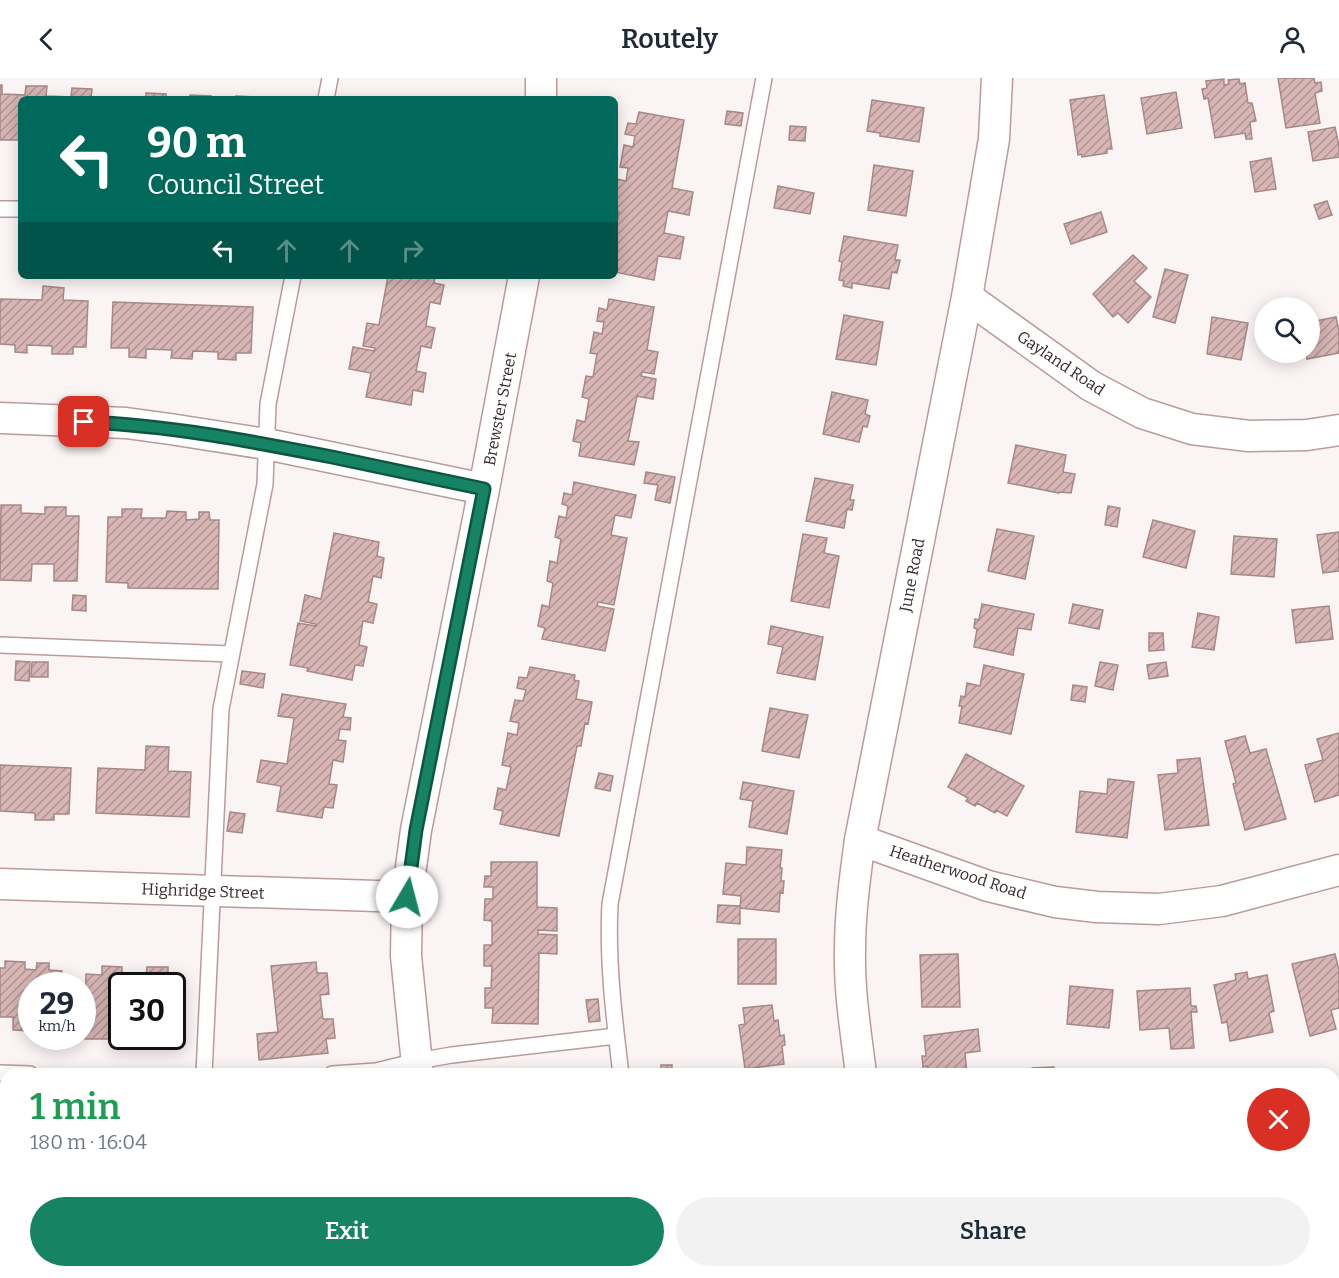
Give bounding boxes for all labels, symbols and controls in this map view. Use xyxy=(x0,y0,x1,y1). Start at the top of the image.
icon: back xyxy=(30,23,63,56)
text: Routely xyxy=(621,23,718,55)
icon: person xyxy=(1276,23,1309,56)
text: 90 m xyxy=(147,118,246,168)
icon: left xyxy=(48,120,126,198)
text: Council Street xyxy=(147,169,324,201)
icon: left xyxy=(207,234,240,267)
icon: ahead xyxy=(270,234,303,267)
icon: ahead xyxy=(333,234,366,267)
icon: right xyxy=(396,234,429,267)
map controls xyxy=(1254,297,1320,363)
button: search xyxy=(1254,297,1320,363)
street label: Gayland Road xyxy=(1014,327,1109,400)
street label: Brewster Street xyxy=(480,351,520,467)
pin xyxy=(58,396,109,447)
icon: arrive xyxy=(67,405,100,438)
street label: June Road xyxy=(895,536,929,614)
street label: Heatherwood Road xyxy=(887,841,1029,903)
position arrow xyxy=(375,865,439,929)
street label: Highridge Street xyxy=(141,879,265,903)
speed limit sign: 30 xyxy=(108,972,186,1050)
text: 29 xyxy=(40,986,74,1022)
text: km/h xyxy=(38,1017,76,1035)
text: 1 min xyxy=(30,1085,121,1129)
button: close xyxy=(1247,1088,1310,1151)
text: 180 m · 16:04 xyxy=(30,1130,147,1154)
button: Exit xyxy=(30,1197,664,1266)
button: Share xyxy=(676,1197,1310,1266)

